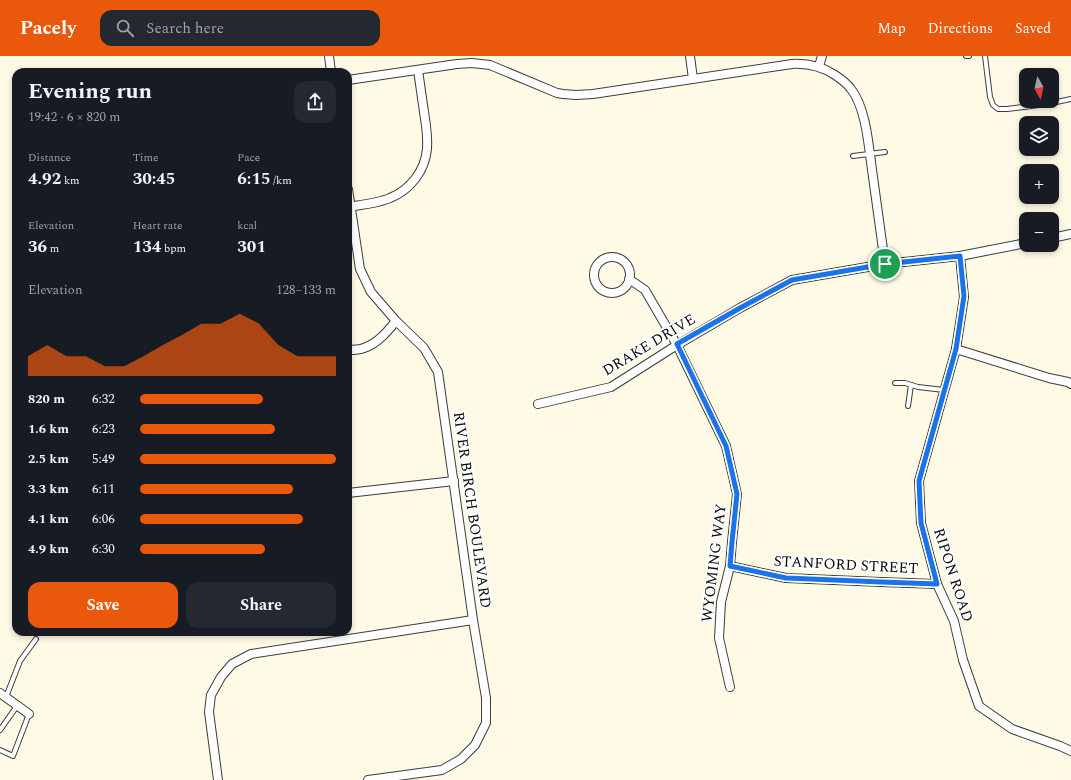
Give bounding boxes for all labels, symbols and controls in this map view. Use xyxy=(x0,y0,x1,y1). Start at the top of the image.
search box xyxy=(100,10,380,46)
text: Pacely xyxy=(20,14,76,43)
icon: search xyxy=(114,17,136,39)
text: Search here xyxy=(146,17,224,40)
text: Map xyxy=(878,18,906,39)
text: Directions xyxy=(928,18,993,39)
text: Saved xyxy=(1015,18,1051,39)
north arrow xyxy=(1019,68,1059,108)
map controls xyxy=(1019,68,1059,252)
text: Evening run xyxy=(28,75,152,108)
button: share xyxy=(294,81,336,123)
text: 19:42 · 6 × 820 m xyxy=(28,107,120,127)
button: layers xyxy=(1019,116,1059,156)
text: Distance xyxy=(28,149,71,166)
text: Time xyxy=(133,149,158,166)
text: Pace xyxy=(237,149,260,166)
button: + xyxy=(1019,164,1059,204)
text: 4.92 xyxy=(28,166,61,192)
text: 30:45 xyxy=(133,166,175,192)
text: 6:15 xyxy=(237,166,271,192)
text: km xyxy=(61,172,80,189)
text: /km xyxy=(271,172,292,189)
button: − xyxy=(1019,212,1059,252)
text: Elevation xyxy=(28,217,74,234)
text: Heart rate xyxy=(133,217,182,234)
text: kcal xyxy=(237,217,257,234)
text: 36 xyxy=(28,234,47,260)
text: 134 xyxy=(133,234,161,260)
text: 301 xyxy=(237,234,266,260)
text: m xyxy=(47,240,59,257)
text: bpm xyxy=(161,240,186,257)
pin xyxy=(868,247,902,281)
icon: arrive xyxy=(874,253,896,275)
text: Elevation xyxy=(28,280,82,300)
text: 128–133 m xyxy=(276,280,336,300)
street label: DRAKE DRIVE xyxy=(598,308,700,382)
text: 820 m xyxy=(28,389,65,409)
text: 6:32 xyxy=(92,389,115,409)
street label: RIVER BIRCH BOULEVARD xyxy=(447,410,497,610)
text: 1.6 km xyxy=(28,419,69,439)
text: 6:23 xyxy=(92,419,115,439)
text: 2.5 km xyxy=(28,449,69,469)
text: 5:49 xyxy=(92,449,115,469)
text: 3.3 km xyxy=(28,479,69,499)
text: 6:11 xyxy=(92,479,115,499)
street label: WYOMING WAY xyxy=(695,502,733,624)
text: 4.1 km xyxy=(28,509,69,529)
text: 6:06 xyxy=(92,509,115,529)
street label: RIPON ROAD xyxy=(927,525,979,625)
text: 4.9 km xyxy=(28,539,69,559)
text: 6:30 xyxy=(92,539,115,559)
street label: STANFORD STREET xyxy=(773,550,919,580)
button: Save xyxy=(28,582,178,628)
button: Share xyxy=(186,582,336,628)

